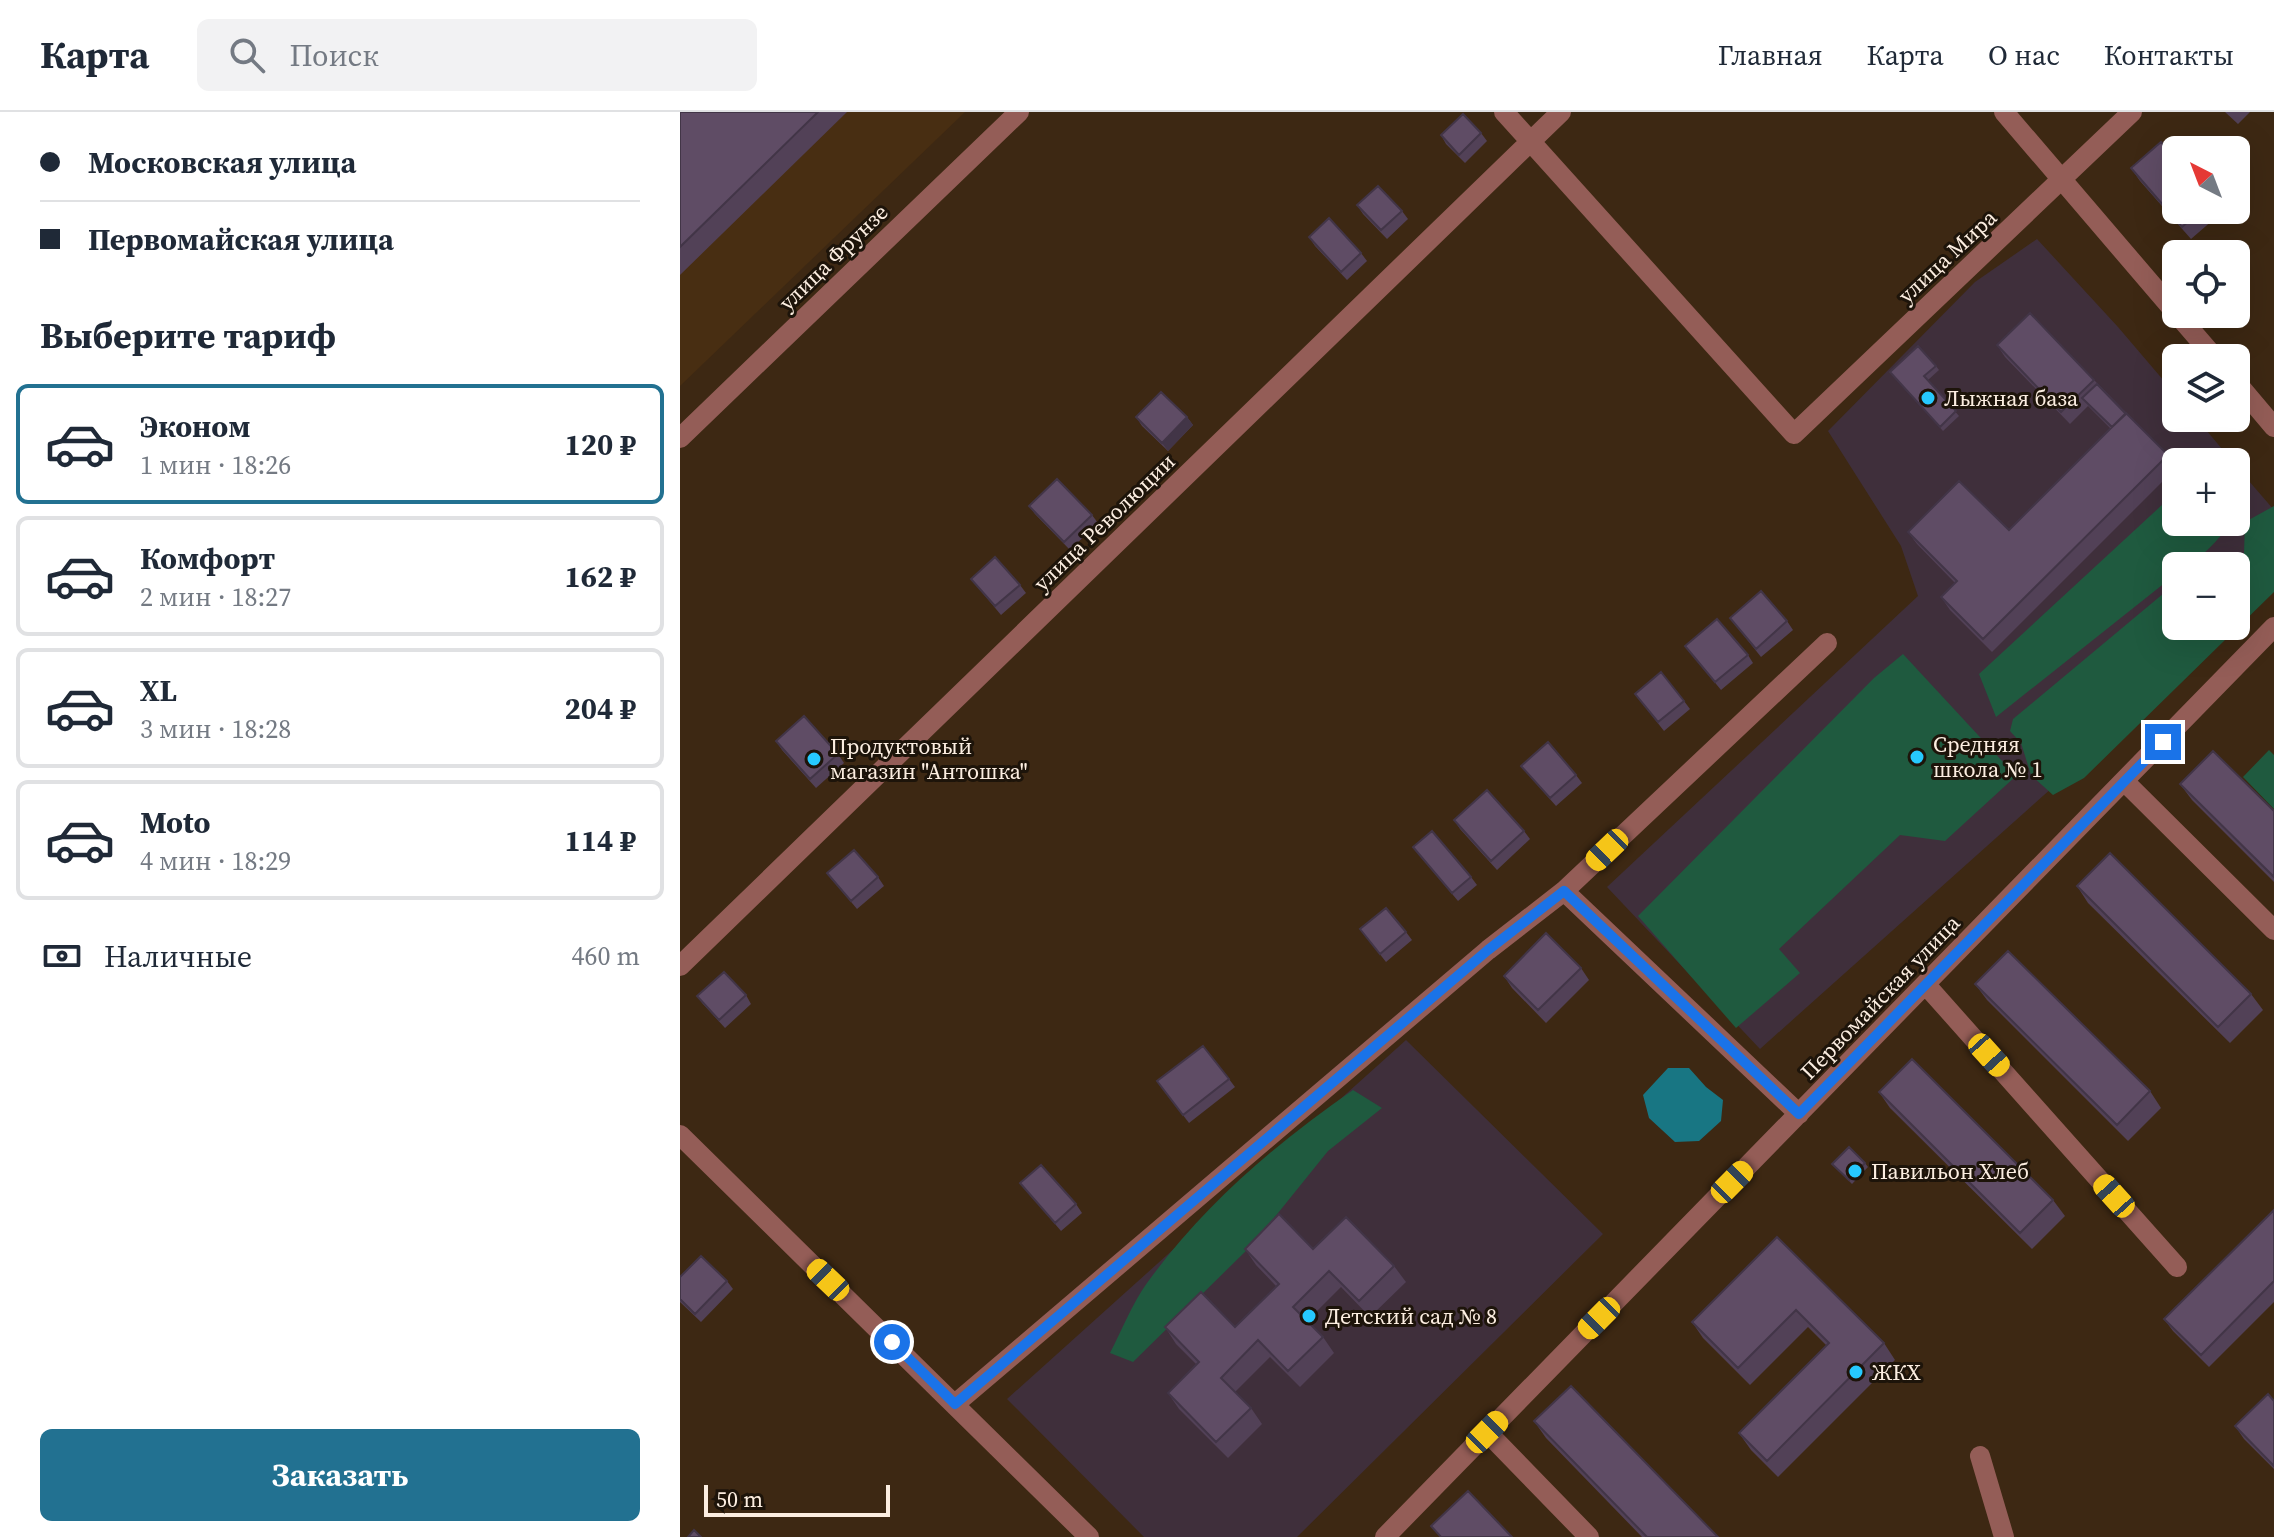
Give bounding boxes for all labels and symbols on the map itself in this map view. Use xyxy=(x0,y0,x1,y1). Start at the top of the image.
north arrow xyxy=(2162,136,2250,224)
street label: улица Фрунзе xyxy=(772,197,894,317)
street label: улица Мира xyxy=(1891,202,2003,310)
place label: Лыжная база xyxy=(1944,383,2079,413)
marker: Лыжная база xyxy=(1919,389,1937,407)
street label: улица Революции xyxy=(1027,447,1181,597)
route end xyxy=(2145,724,2181,760)
place label: Средняя школа № 1 xyxy=(1933,729,2043,784)
place label: Продуктовый магазин "Антошка" xyxy=(830,731,1028,786)
marker: Средняя школа № 1 xyxy=(1908,748,1926,766)
marker: Продуктовый магазин "Антошка" xyxy=(805,750,823,768)
car xyxy=(1581,825,1633,875)
street label: Первомайская улица xyxy=(1794,908,1967,1086)
car xyxy=(1964,1029,2014,1081)
place label: Павильон Хлеб xyxy=(1871,1156,2029,1186)
car xyxy=(1707,1157,1757,1207)
marker: Павильон Хлеб xyxy=(1846,1162,1864,1180)
car xyxy=(2089,1170,2139,1222)
car xyxy=(802,1255,854,1305)
car xyxy=(1574,1293,1624,1343)
place label: Детский сад № 8 xyxy=(1325,1301,1497,1331)
marker: Детский сад № 8 xyxy=(1300,1307,1318,1325)
route start xyxy=(874,1324,910,1360)
place label: ЖКХ xyxy=(1872,1357,1922,1387)
marker: ЖКХ xyxy=(1847,1363,1865,1381)
car xyxy=(1462,1407,1512,1457)
scale bar xyxy=(704,1481,890,1517)

